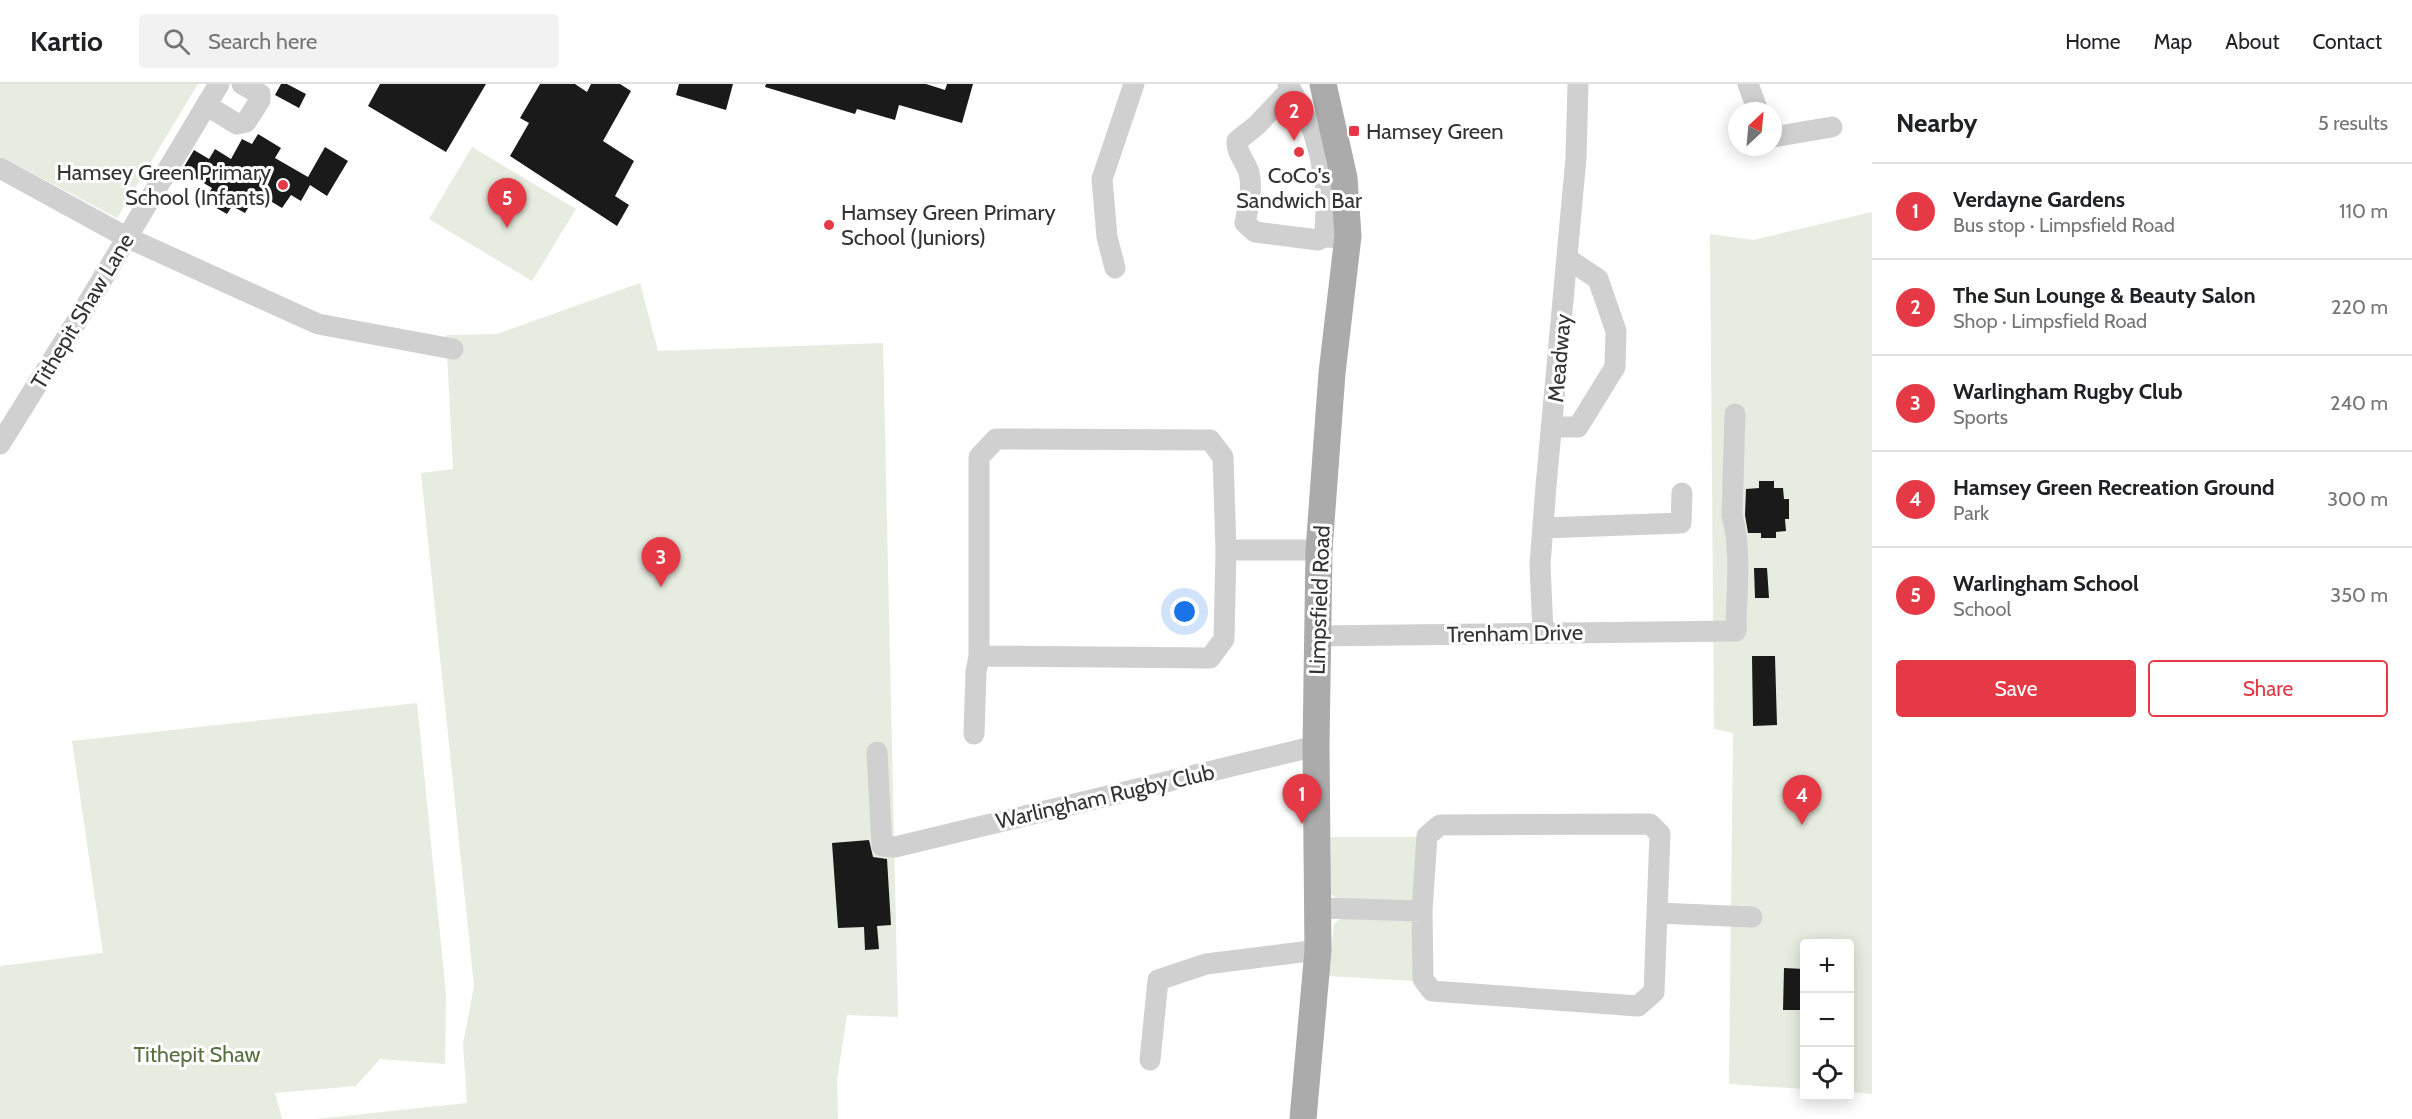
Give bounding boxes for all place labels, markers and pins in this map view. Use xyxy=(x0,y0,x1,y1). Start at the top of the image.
pin: 2 xyxy=(1274,92,1314,141)
place label: Hamsey Green xyxy=(1366,118,1504,145)
marker: Hamsey Green xyxy=(1347,124,1361,138)
marker: CoCo's Sandwich Bar xyxy=(1292,145,1306,159)
place label: Hamsey Green Primary School (Infants) xyxy=(56,159,271,211)
place label: CoCo's Sandwich Bar xyxy=(1236,162,1362,214)
marker: Hamsey Green Primary School (Infants) xyxy=(276,178,290,192)
pin: 5 xyxy=(488,178,526,228)
place label: Hamsey Green Primary School (Juniors) xyxy=(841,199,1056,251)
marker: Hamsey Green Primary School (Juniors) xyxy=(822,218,836,232)
pin: 3 xyxy=(642,538,680,587)
pin: 1 xyxy=(1282,774,1322,824)
pin: 4 xyxy=(1782,776,1822,825)

